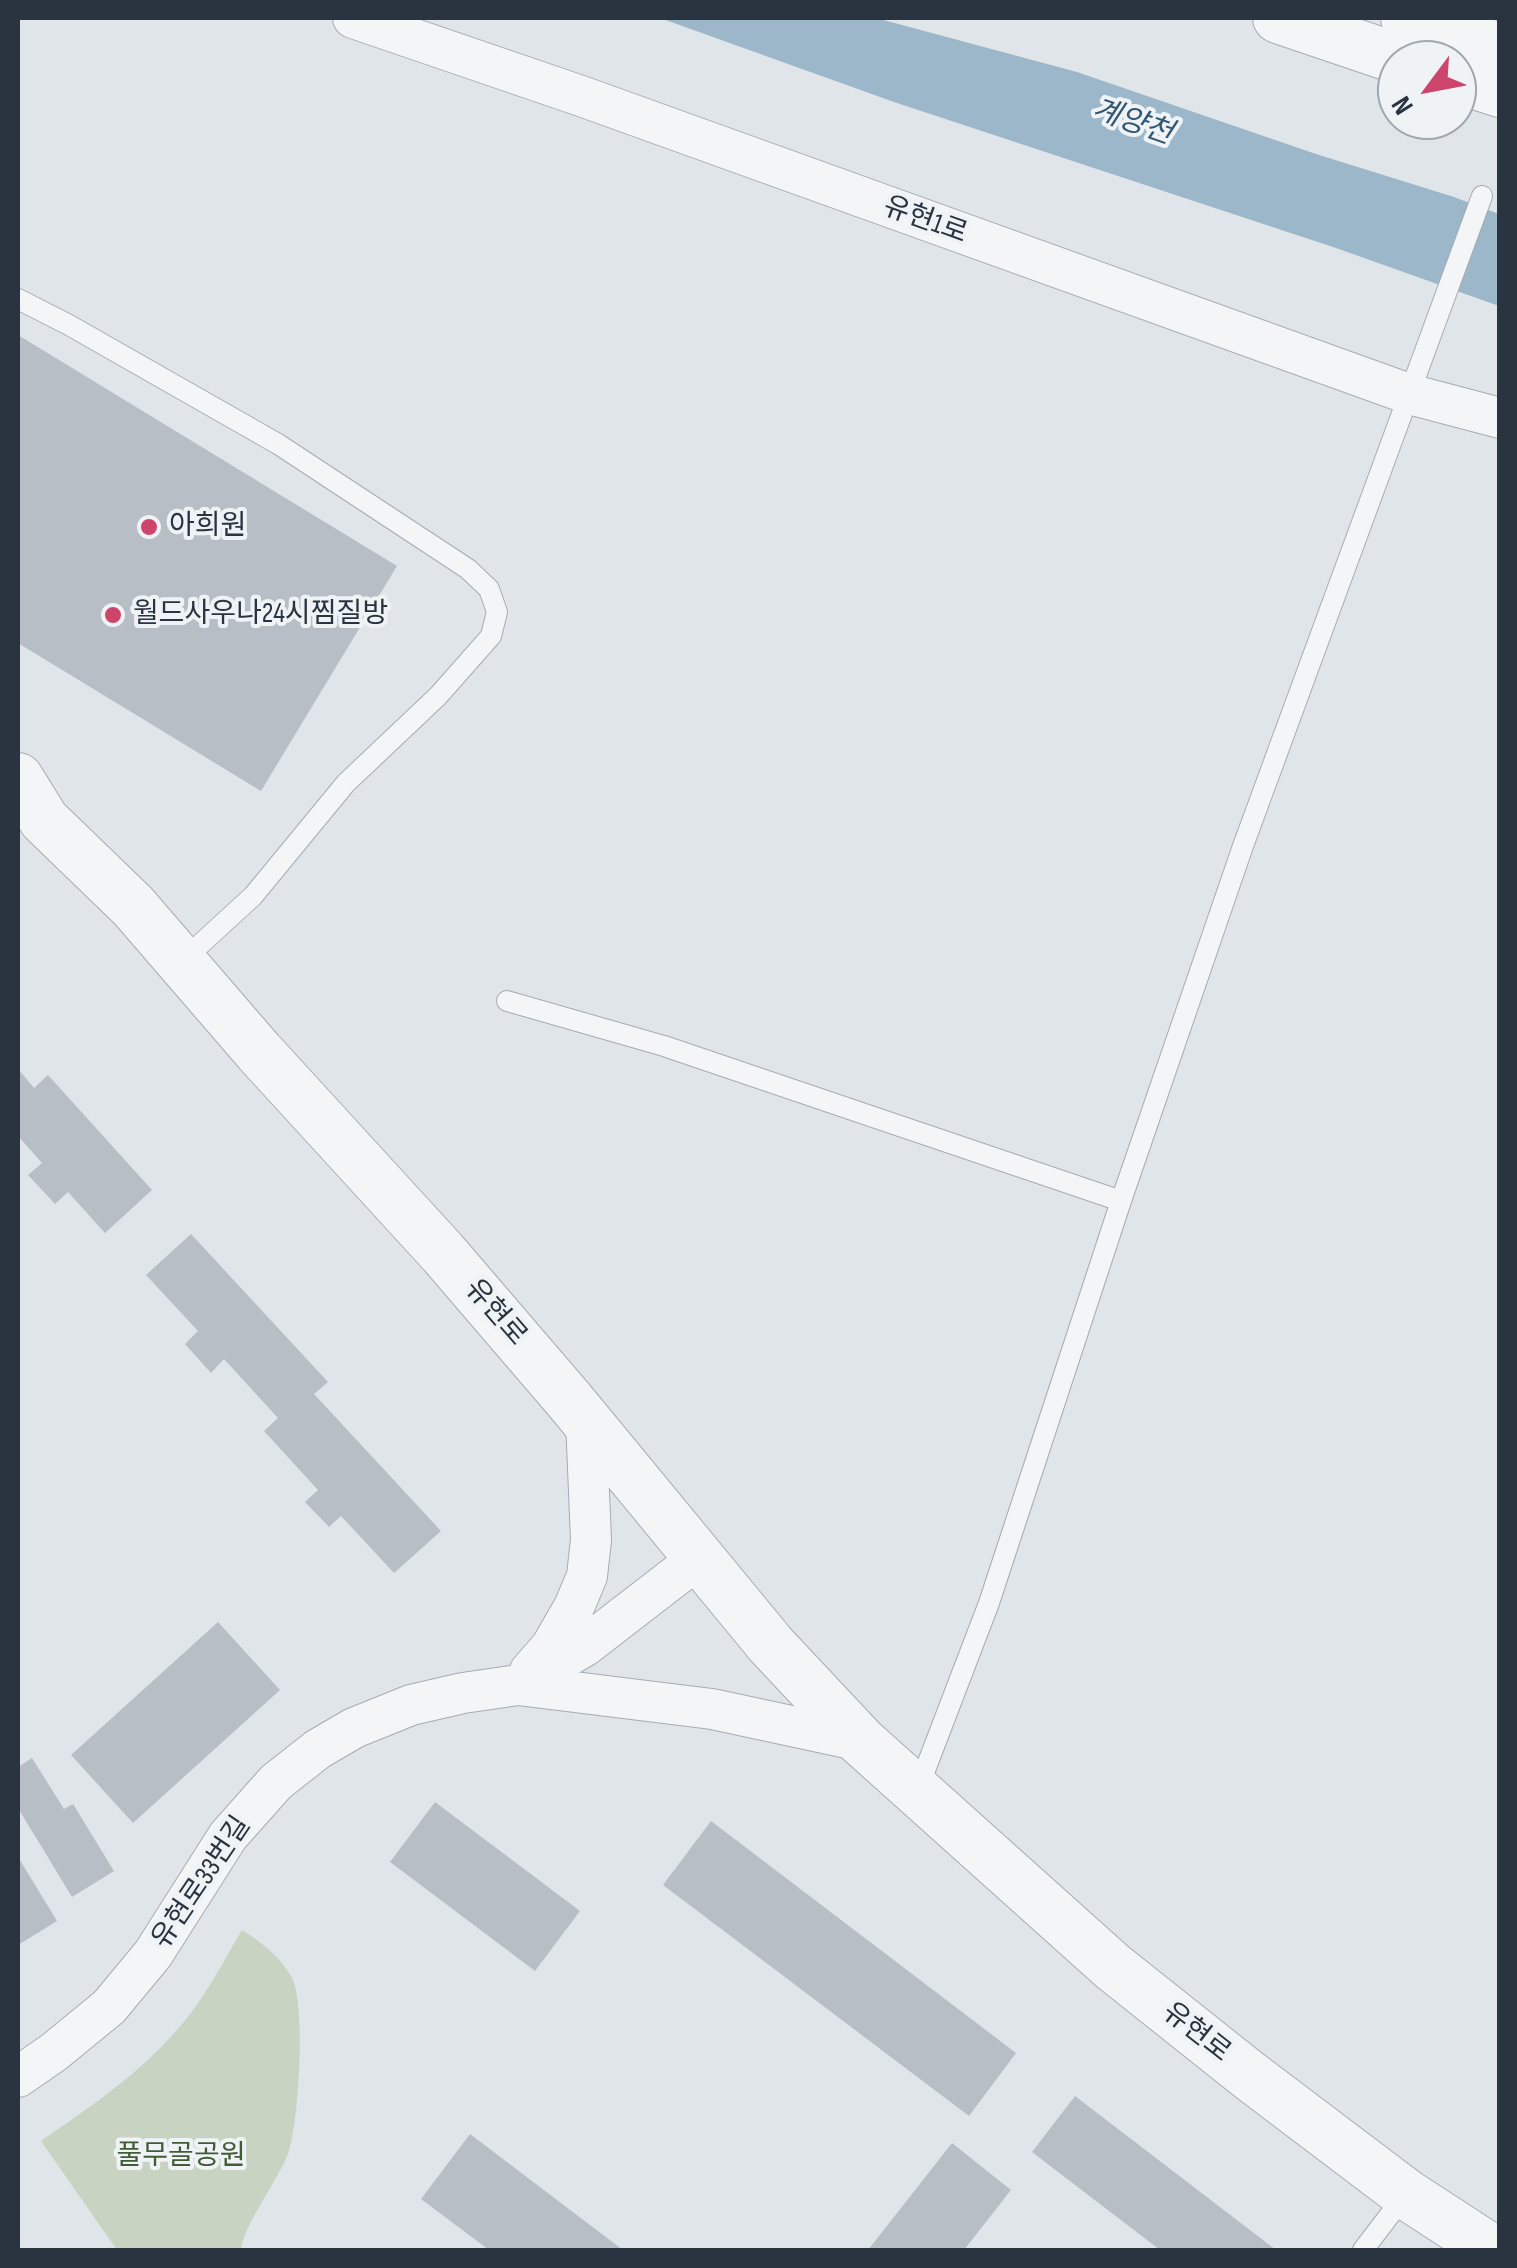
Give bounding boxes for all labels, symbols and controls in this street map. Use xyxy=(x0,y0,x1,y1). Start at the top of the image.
north arrow xyxy=(1377,40,1477,140)
text: N xyxy=(1385,90,1421,120)
water label: 계양천 xyxy=(1087,93,1177,153)
street label: 유현1로 xyxy=(878,190,972,252)
place label: 아희원 xyxy=(169,510,246,544)
marker: 아희원 xyxy=(138,516,160,538)
place label: 월드사우나24시찜질방 xyxy=(133,598,388,632)
marker: 월드사우나24시찜질방 xyxy=(102,604,124,626)
street label: 유현로 xyxy=(457,1273,533,1353)
street label: 유현로33번길 xyxy=(145,1810,259,1956)
street label: 유현로 xyxy=(1155,1996,1237,2070)
park label: 풀무골공원 xyxy=(117,2140,245,2174)

